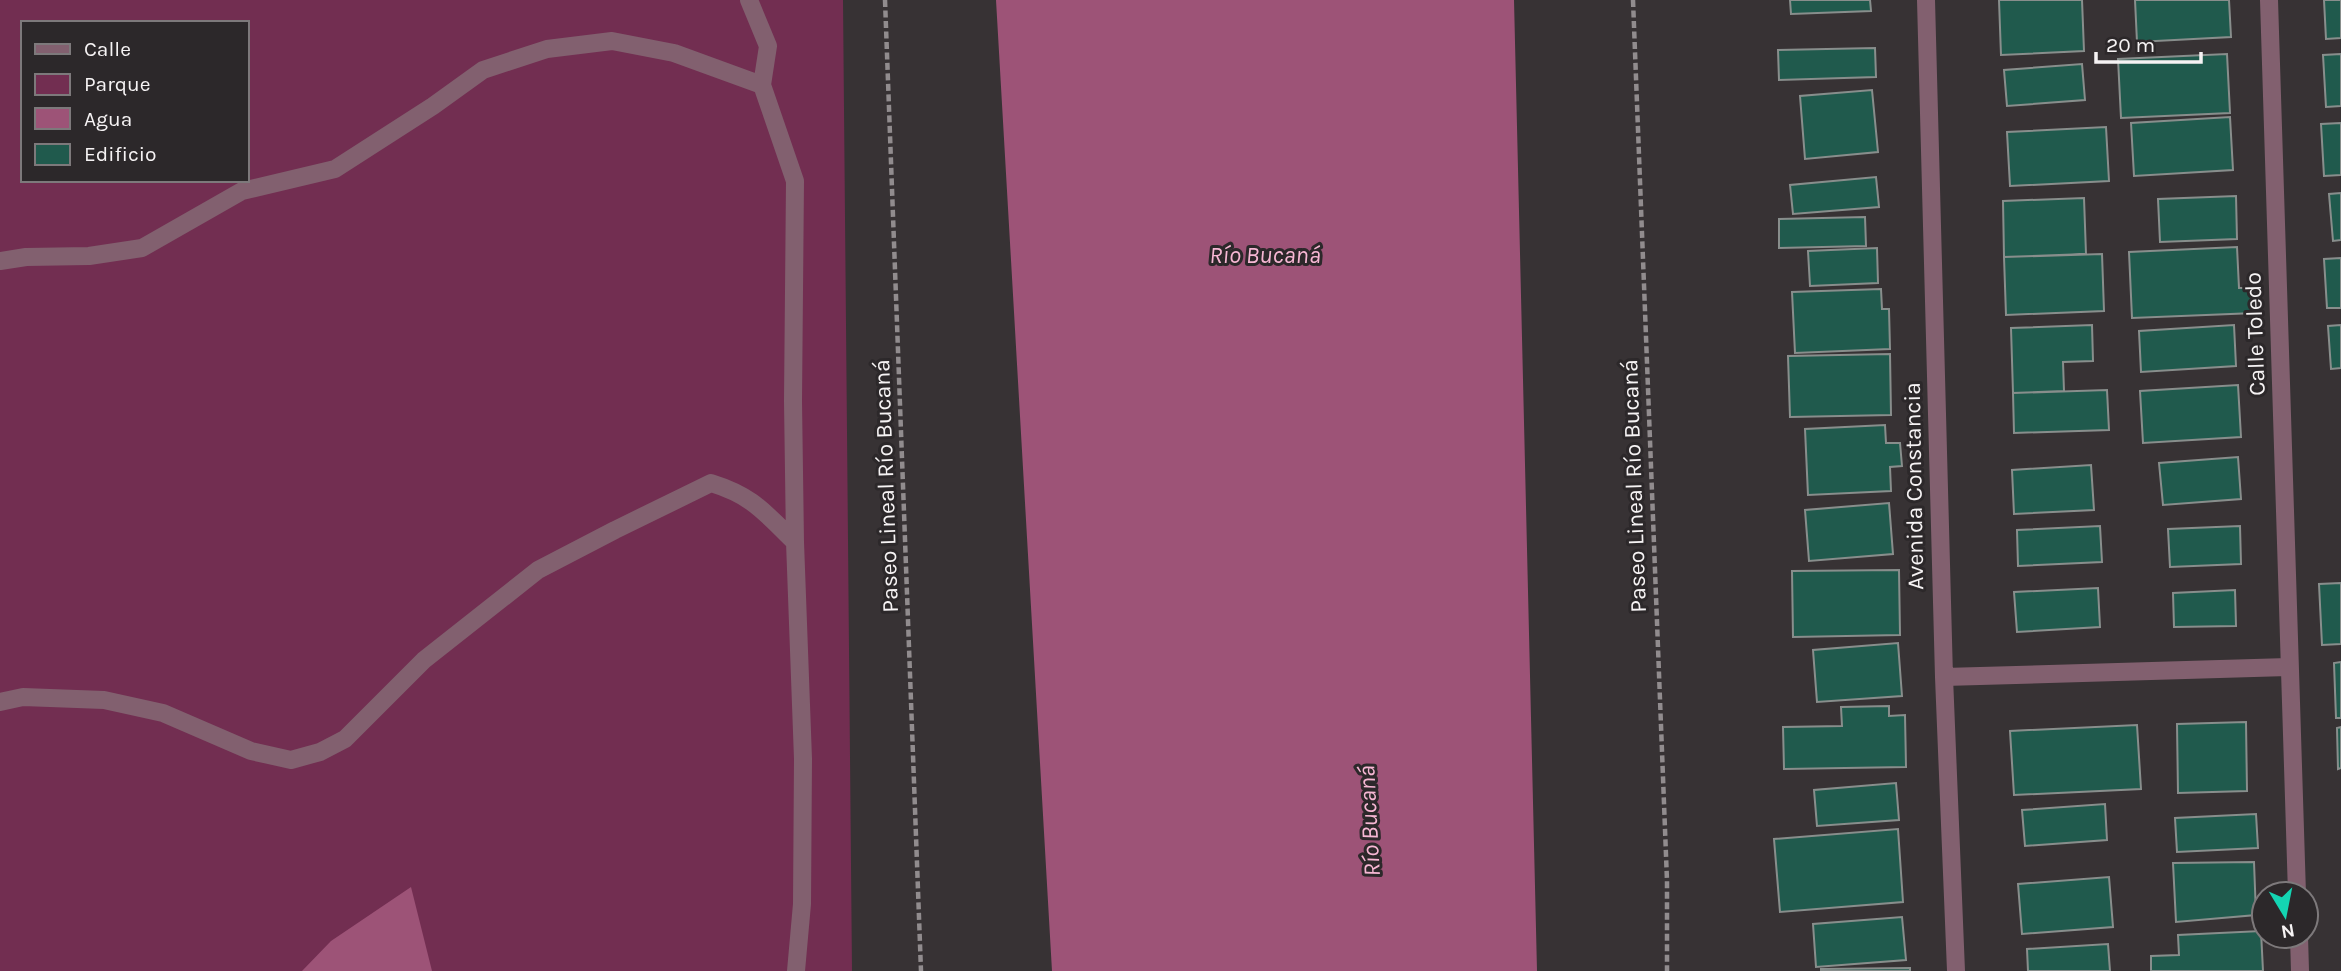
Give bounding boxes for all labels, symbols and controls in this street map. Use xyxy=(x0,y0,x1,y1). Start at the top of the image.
legend xyxy=(21,21,248,182)
scale bar xyxy=(2096,21,2201,65)
text: 20 m xyxy=(2106,33,2155,57)
text: Calle xyxy=(84,37,131,61)
text: Parque xyxy=(84,72,151,96)
text: Agua xyxy=(84,107,132,131)
text: Edificio xyxy=(84,142,157,166)
water label: Río Bucaná xyxy=(1209,241,1321,269)
street label: Calle Toledo xyxy=(2239,272,2271,396)
street label: Paseo Lineal Río Bucaná xyxy=(868,359,904,613)
street label: Paseo Lineal Río Bucaná xyxy=(1616,359,1652,613)
street label: Avenida Constancia xyxy=(1899,382,1929,590)
water label: Río Bucaná xyxy=(1352,765,1386,877)
north arrow xyxy=(2250,880,2320,950)
text: N xyxy=(2279,919,2296,943)

